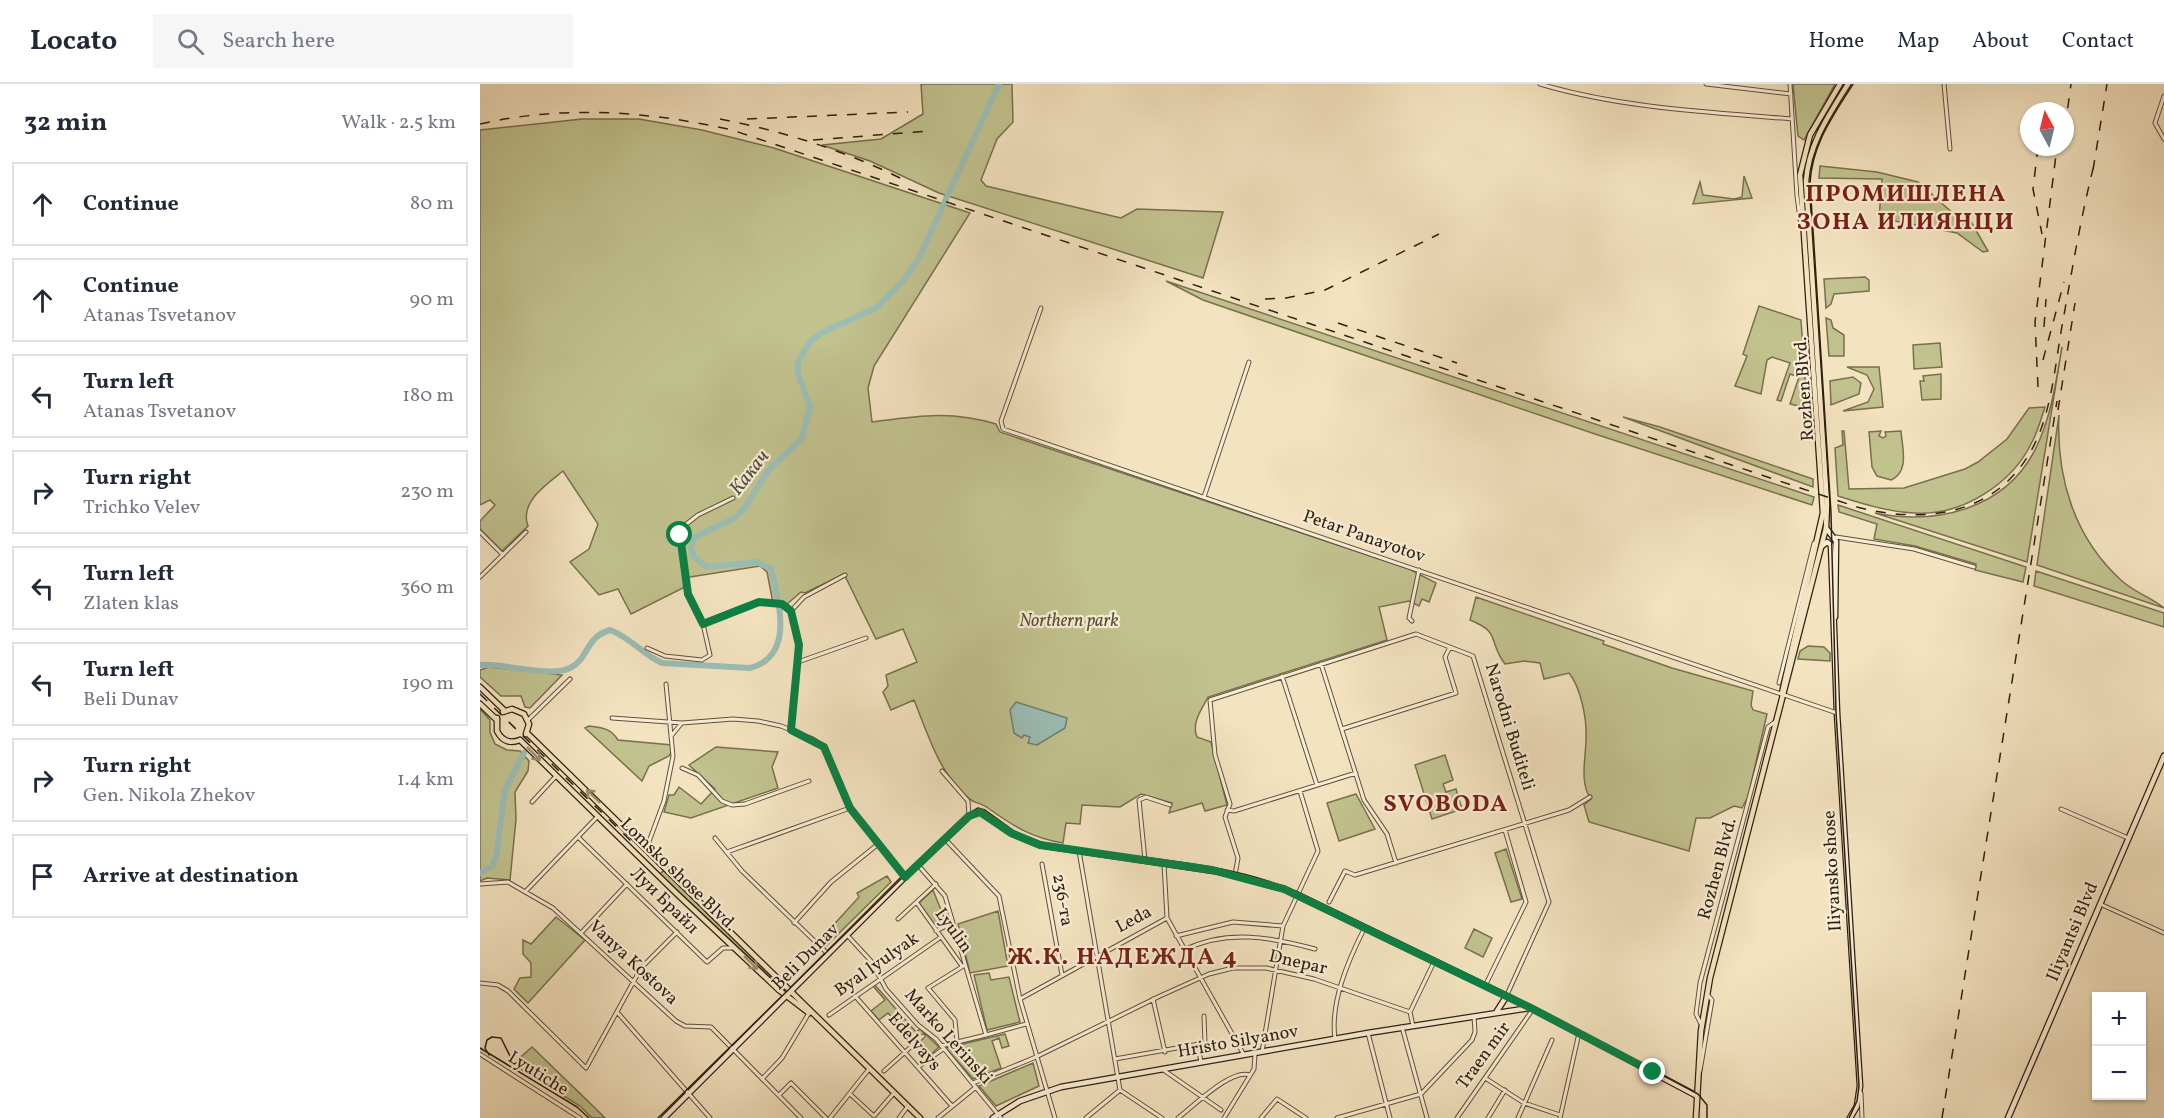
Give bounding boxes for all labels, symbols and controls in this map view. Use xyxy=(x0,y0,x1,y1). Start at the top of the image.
search box xyxy=(153,14,573,68)
text: Locato xyxy=(30,22,117,61)
icon: search xyxy=(174,25,207,58)
text: Search here xyxy=(222,26,335,57)
text: Home xyxy=(1809,27,1864,56)
text: Map xyxy=(1897,27,1939,56)
text: About xyxy=(1972,27,2029,56)
text: Contact xyxy=(2062,27,2134,56)
north arrow xyxy=(2020,102,2074,156)
text: 32 min xyxy=(24,105,107,141)
text: Walk · 2.5 km xyxy=(341,109,456,137)
district label: ПРОМИШЛЕНА ЗОНА ИЛИЯНЦИ xyxy=(1797,178,2015,240)
icon: ahead xyxy=(26,188,59,221)
text: Continue xyxy=(83,189,179,220)
text: 80 m xyxy=(410,190,454,218)
text: Continue xyxy=(83,271,179,302)
icon: ahead xyxy=(26,284,59,317)
text: 90 m xyxy=(410,286,454,314)
text: Atanas Tsvetanov xyxy=(83,302,236,330)
street label: Rozhen Blvd. xyxy=(1789,336,1821,442)
text: Turn left xyxy=(83,367,174,398)
icon: left xyxy=(26,380,59,413)
text: 180 m xyxy=(402,382,454,410)
text: Atanas Tsvetanov xyxy=(83,398,236,426)
water label: Какач xyxy=(723,444,777,502)
text: Turn right xyxy=(83,463,191,494)
icon: right xyxy=(26,476,59,509)
text: 230 m xyxy=(400,478,454,506)
text: Trichko Velev xyxy=(83,494,200,522)
street label: Petar Panayotov xyxy=(1299,504,1429,570)
route start xyxy=(666,521,692,547)
text: Turn left xyxy=(83,559,174,590)
icon: left xyxy=(26,572,59,605)
text: 360 m xyxy=(400,574,454,602)
text: Zlaten klas xyxy=(83,590,179,618)
park label: Northern park xyxy=(1019,609,1119,634)
text: Turn left xyxy=(83,655,174,686)
street label: Narodni Buditeli xyxy=(1478,660,1540,794)
icon: left xyxy=(26,668,59,701)
text: 190 m xyxy=(402,670,454,698)
text: Beli Dunav xyxy=(83,686,179,714)
one-way arrow xyxy=(526,747,541,762)
text: Turn right xyxy=(83,751,191,782)
icon: right xyxy=(26,764,59,797)
text: 1.4 km xyxy=(397,766,454,794)
text: Gen. Nikola Zhekov xyxy=(83,782,255,810)
district label: SVOBODA xyxy=(1383,788,1509,822)
one-way arrow xyxy=(586,789,601,803)
street label: Iliyansko shose xyxy=(1817,810,1849,932)
street label: Lomsko shose Blvd. xyxy=(614,812,742,938)
street label: Rozhen Blvd. xyxy=(1692,815,1744,923)
icon: arrive xyxy=(26,860,59,893)
text: Arrive at destination xyxy=(83,861,299,892)
street label: Луи Брайл xyxy=(624,862,704,940)
street label: 236-та xyxy=(1045,872,1079,928)
street label: Iliyantsi Blvd xyxy=(2041,878,2105,986)
street label: Leda xyxy=(1111,900,1157,940)
street label: Lyulin xyxy=(928,903,978,959)
street label: Vanya Kostova xyxy=(582,915,684,1011)
street label: Beli Dunav xyxy=(767,917,846,996)
street label: Byal lyulyak xyxy=(830,927,924,1003)
district label: Ж.К. НАДЕЖДА 4 xyxy=(1008,941,1238,975)
street label: Dnepar xyxy=(1266,944,1330,982)
one-way arrow xyxy=(743,956,758,970)
street label: Marko Lerinski xyxy=(898,984,998,1090)
map controls xyxy=(2092,992,2146,1100)
button: + xyxy=(2092,992,2146,1046)
street label: Edelvays xyxy=(882,1007,946,1077)
street label: Traen mir xyxy=(1451,1017,1517,1095)
street label: Hristo Silyanov xyxy=(1175,1019,1301,1065)
street label: Lyutiche xyxy=(503,1046,573,1102)
button: − xyxy=(2092,1046,2146,1100)
route end xyxy=(1639,1058,1665,1084)

